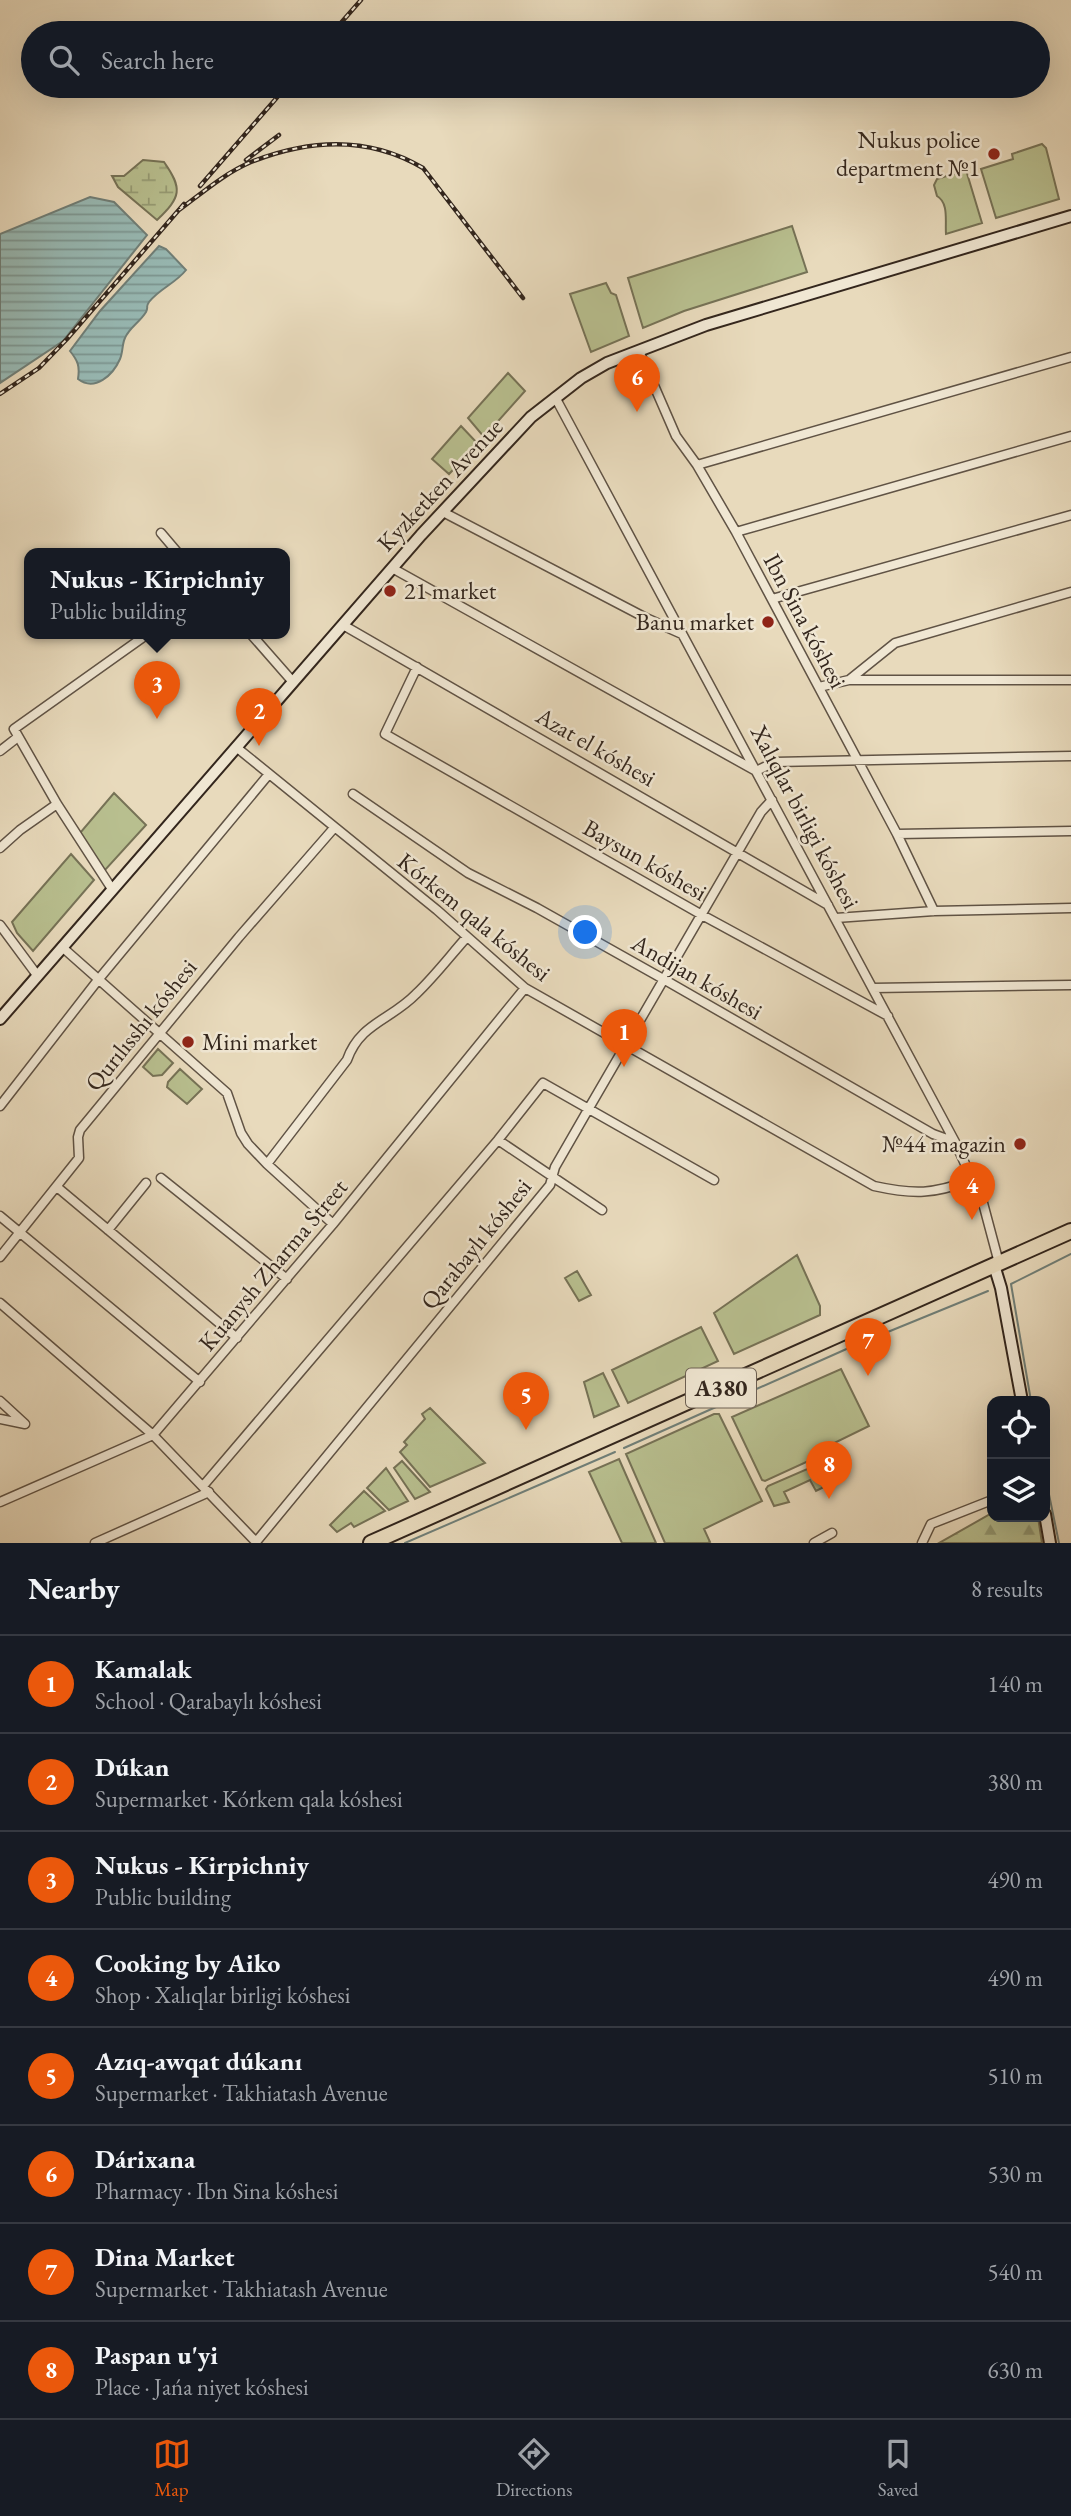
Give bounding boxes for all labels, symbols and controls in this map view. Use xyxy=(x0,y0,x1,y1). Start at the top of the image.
search box xyxy=(21,21,1050,98)
icon: search xyxy=(45,41,83,79)
text: Search here xyxy=(101,43,214,77)
place label: Nukus police department №1 xyxy=(836,124,980,183)
marker: Nukus police department №1 xyxy=(986,146,1002,162)
pin: 6 xyxy=(614,354,660,412)
street label: Kyzketken Avenue xyxy=(370,412,509,558)
popup xyxy=(24,548,290,639)
street label: Ibn Sina kóshesi xyxy=(757,548,854,694)
text: Nukus - Kirpichniy xyxy=(50,562,264,596)
place label: 21 market xyxy=(404,575,497,606)
marker: 21 market xyxy=(382,583,398,599)
text: Public building xyxy=(50,596,186,626)
place label: Banu market xyxy=(636,606,754,637)
marker: Banu market xyxy=(760,614,776,630)
pin: 3 xyxy=(134,661,180,719)
pin: 2 xyxy=(236,688,282,746)
street label: Azat el kóshesi xyxy=(530,699,662,793)
street label: Xalıqlar birligi kóshesi xyxy=(743,718,867,914)
street label: Baysun kóshesi xyxy=(578,812,713,908)
street label: Kórkem qala kóshesi xyxy=(391,845,557,988)
your location xyxy=(568,915,602,949)
street label: Andijan kóshesi xyxy=(625,926,768,1027)
street label: Qurılısshı kóshesi xyxy=(78,952,203,1097)
pin: 1 xyxy=(601,1009,647,1067)
place label: Mini market xyxy=(202,1026,318,1057)
marker: Mini market xyxy=(180,1034,196,1050)
place label: №44 magazin xyxy=(882,1128,1006,1159)
marker: №44 magazin xyxy=(1012,1136,1028,1152)
pin: 4 xyxy=(949,1162,995,1220)
street label: Kuanysh Zharma Street xyxy=(191,1172,354,1357)
street label: Qarabaylı kóshesi xyxy=(413,1172,538,1316)
pin: 7 xyxy=(845,1318,891,1376)
road number: A380 xyxy=(686,1368,756,1408)
pin: 5 xyxy=(503,1372,549,1430)
map controls xyxy=(987,1396,1050,1522)
button: locate xyxy=(987,1396,1050,1459)
pin: 8 xyxy=(806,1441,852,1499)
button: layers xyxy=(987,1459,1050,1522)
text: Nearby xyxy=(28,1569,120,1608)
text: 8 results xyxy=(971,1574,1043,1604)
text: Kamalak xyxy=(95,1652,192,1686)
text: 1 xyxy=(45,1669,57,1699)
text: 140 m xyxy=(987,1669,1043,1699)
text: School · Qarabaylı kóshesi xyxy=(95,1686,322,1716)
text: Dúkan xyxy=(95,1750,170,1784)
text: 2 xyxy=(45,1767,57,1797)
text: 380 m xyxy=(987,1767,1043,1797)
text: Supermarket · Kórkem qala kóshesi xyxy=(95,1784,403,1814)
text: Nukus - Kirpichniy xyxy=(95,1848,309,1882)
text: 3 xyxy=(45,1865,57,1895)
text: 490 m xyxy=(987,1865,1043,1895)
text: Public building xyxy=(95,1882,231,1912)
text: Cooking by Aiko xyxy=(95,1946,280,1980)
text: 4 xyxy=(45,1963,57,1993)
text: 490 m xyxy=(987,1963,1043,1993)
text: Shop · Xalıqlar birligi kóshesi xyxy=(95,1980,350,2010)
text: Azıq-awqat dúkanı xyxy=(95,2044,302,2078)
text: 5 xyxy=(45,2061,57,2091)
text: 510 m xyxy=(987,2061,1043,2091)
text: Supermarket · Takhiatash Avenue xyxy=(95,2078,388,2108)
text: Dárixana xyxy=(95,2142,195,2176)
text: 6 xyxy=(45,2159,57,2189)
text: 530 m xyxy=(987,2159,1043,2189)
text: Pharmacy · Ibn Sina kóshesi xyxy=(95,2176,338,2206)
text: Dina Market xyxy=(95,2240,235,2274)
text: 7 xyxy=(45,2257,57,2287)
text: 540 m xyxy=(987,2257,1043,2287)
text: Supermarket · Takhiatash Avenue xyxy=(95,2274,388,2304)
text: Paspan u'yi xyxy=(95,2338,218,2372)
text: 8 xyxy=(45,2355,57,2385)
text: 630 m xyxy=(987,2355,1043,2385)
text: Place · Jańa niyet kóshesi xyxy=(95,2372,309,2402)
tab: Map xyxy=(153,2435,191,2502)
tab: Directions xyxy=(496,2435,572,2502)
tab: Saved xyxy=(878,2435,918,2502)

